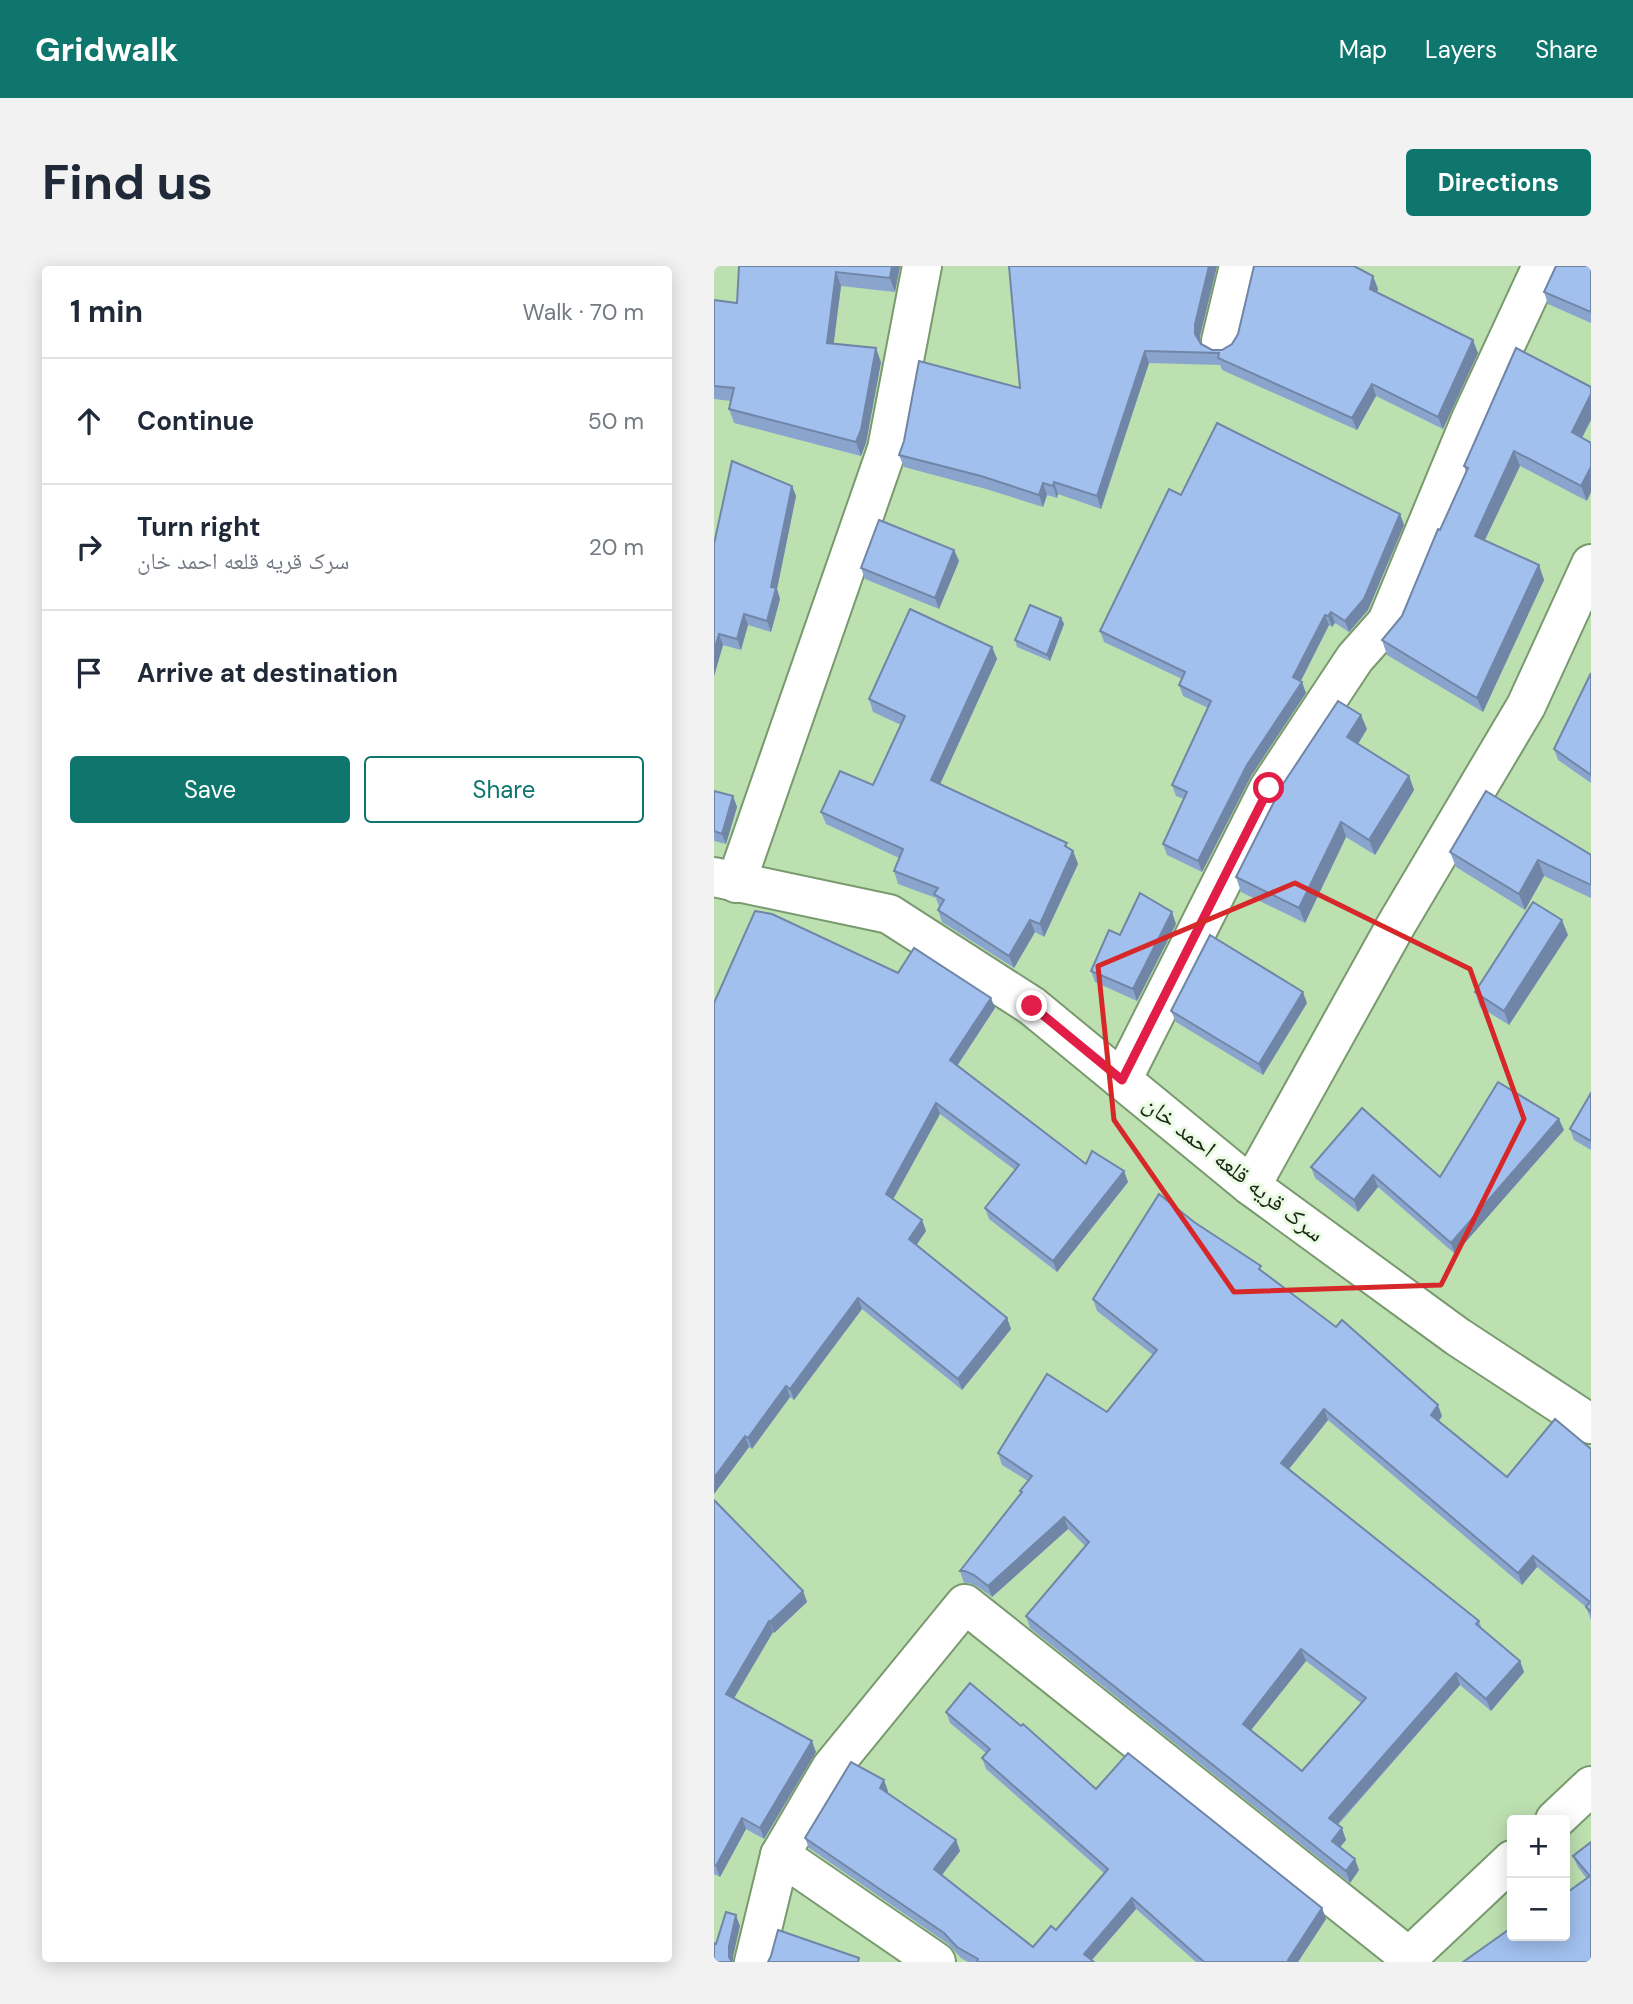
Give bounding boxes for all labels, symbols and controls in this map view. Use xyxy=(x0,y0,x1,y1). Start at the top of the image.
text: Gridwalk xyxy=(35,28,178,71)
text: Map xyxy=(1339,34,1387,65)
text: Layers xyxy=(1425,34,1497,65)
text: Share xyxy=(1535,34,1598,65)
button: Directions xyxy=(1406,149,1591,216)
text: Find us xyxy=(42,150,213,214)
text: 1 min xyxy=(70,292,143,331)
text: Walk · 70 m xyxy=(523,297,644,327)
icon: ahead xyxy=(70,402,108,440)
text: Continue xyxy=(137,404,254,438)
text: 50 m xyxy=(588,406,644,436)
text: Turn right xyxy=(137,510,261,544)
icon: right xyxy=(70,528,108,566)
text: 20 m xyxy=(589,532,644,562)
text: سرک قریه قلعه احمد خان xyxy=(137,546,349,576)
icon: arrive xyxy=(70,654,108,692)
text: Arrive at destination xyxy=(137,656,398,690)
button: Save xyxy=(70,756,350,823)
button: Share xyxy=(364,756,644,823)
route start xyxy=(1253,772,1284,803)
route end xyxy=(1016,990,1047,1021)
street label: سرک قریه قلعه احمد خان xyxy=(1137,1088,1331,1248)
map controls xyxy=(1507,1815,1570,1941)
button: + xyxy=(1507,1815,1570,1878)
button: − xyxy=(1507,1878,1570,1941)

